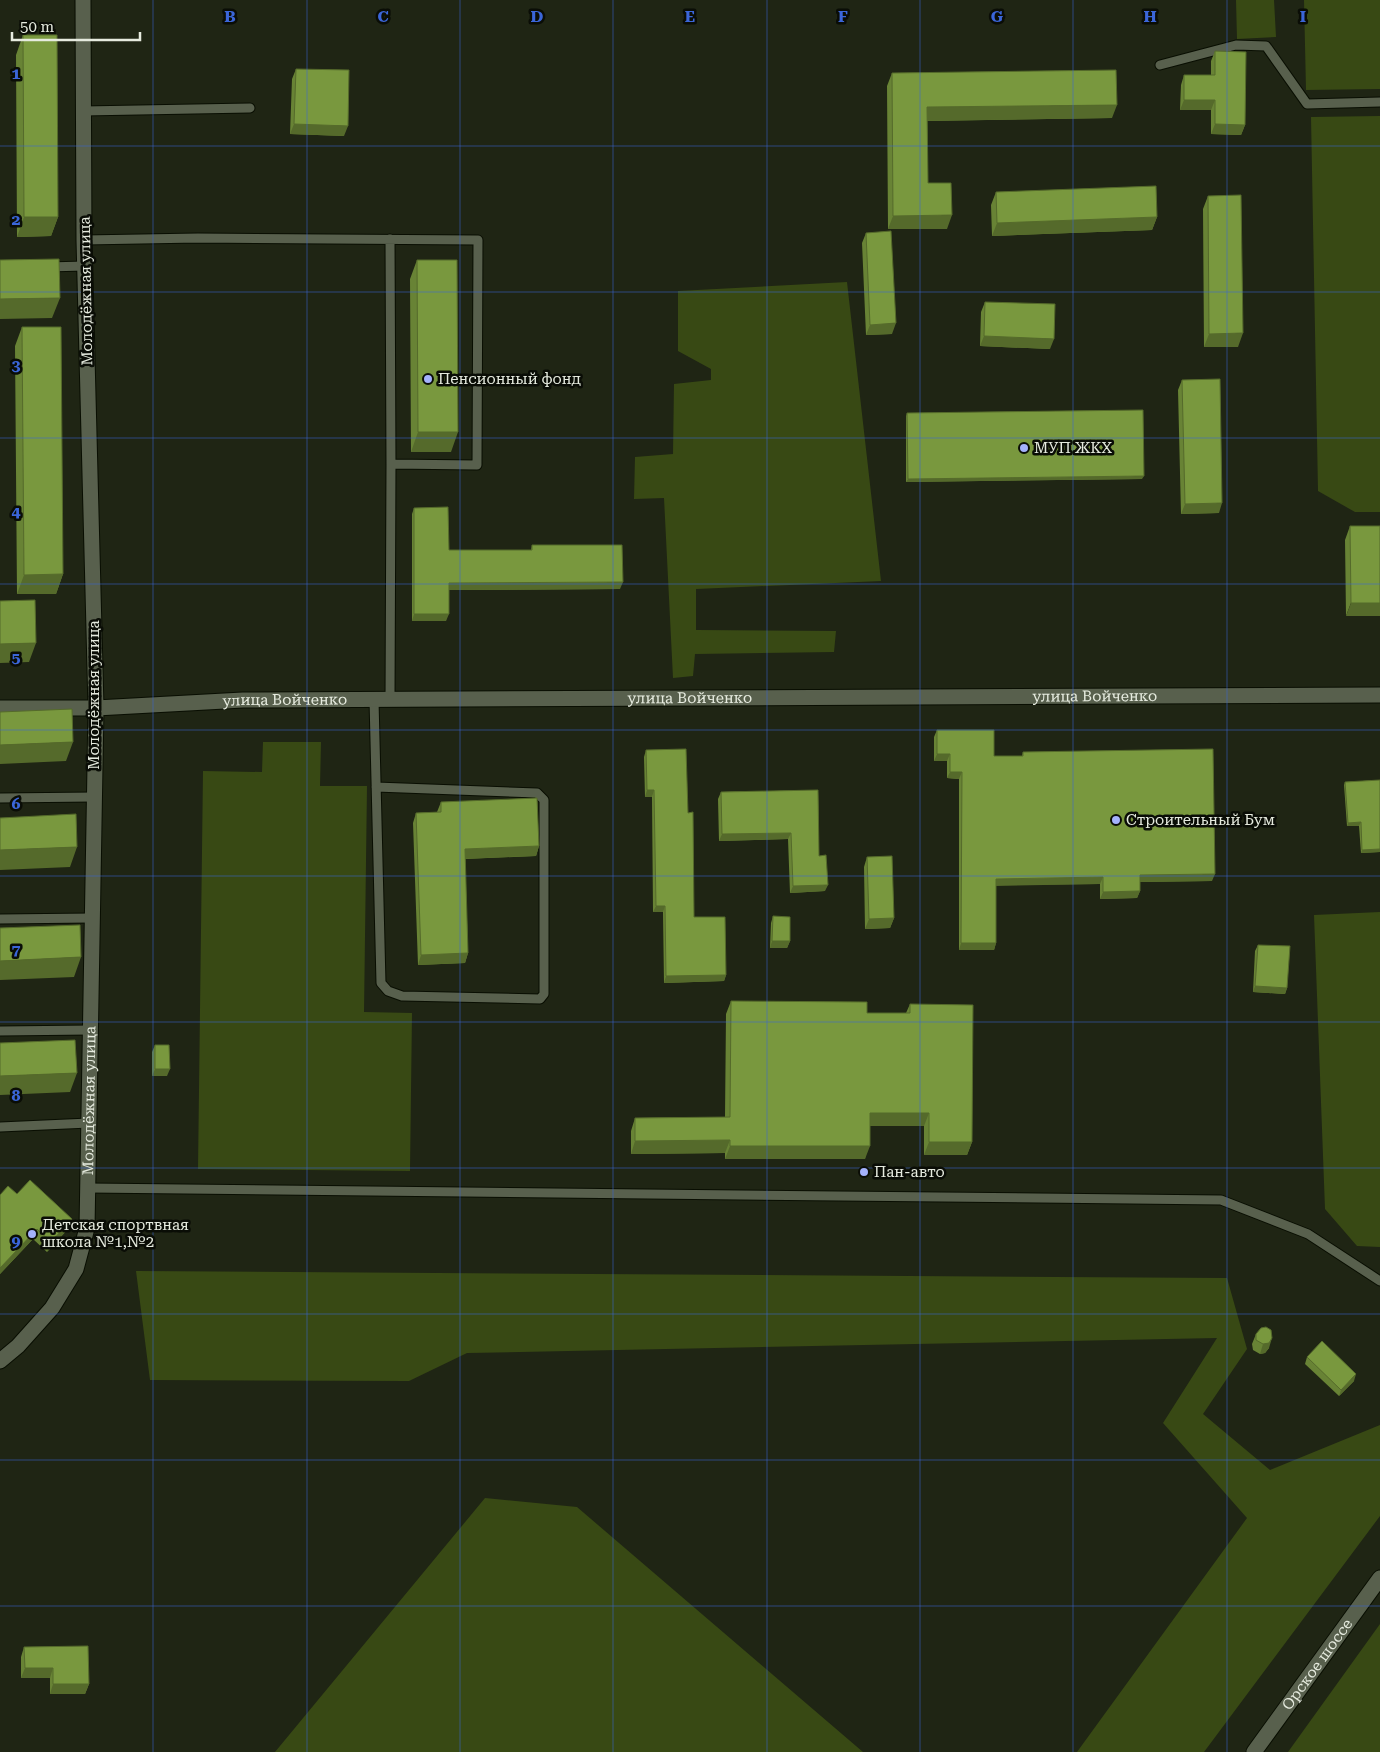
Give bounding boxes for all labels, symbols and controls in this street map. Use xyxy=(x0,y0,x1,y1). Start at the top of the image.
text: B xyxy=(224,7,236,26)
text: C xyxy=(377,7,389,26)
text: D xyxy=(531,7,544,26)
text: E xyxy=(685,7,695,26)
text: F xyxy=(838,7,848,26)
text: G xyxy=(991,7,1004,26)
text: H xyxy=(1143,7,1157,26)
text: I xyxy=(1300,7,1306,26)
scale bar xyxy=(12,10,140,42)
text: 50 m xyxy=(20,18,55,36)
text: 1 xyxy=(12,64,21,83)
text: 2 xyxy=(12,210,21,229)
street label: Молодёжная улица xyxy=(76,216,96,366)
text: 3 xyxy=(12,356,21,375)
place label: Пенсионный фонд xyxy=(438,370,582,388)
marker: Пенсионный фонд xyxy=(422,373,434,385)
place label: МУП ЖКХ xyxy=(1034,439,1112,457)
marker: МУП ЖКХ xyxy=(1018,442,1030,454)
text: 4 xyxy=(12,502,21,521)
street label: Молодёжная улица xyxy=(85,620,103,770)
text: 5 xyxy=(12,648,21,667)
street label: улица Войченко xyxy=(1032,687,1157,706)
street label: улица Войченко xyxy=(627,689,752,707)
street label: улица Войченко xyxy=(222,691,347,710)
text: 6 xyxy=(12,794,21,813)
place label: Строительный Бум xyxy=(1126,811,1275,829)
marker: Строительный Бум xyxy=(1110,814,1122,826)
text: 7 xyxy=(12,940,21,959)
street label: Молодёжная улица xyxy=(79,1026,99,1176)
text: 8 xyxy=(12,1086,21,1105)
place label: Пан-авто xyxy=(874,1163,945,1181)
marker: Пан-авто xyxy=(858,1166,870,1178)
place label: Детская спортвная школа №1,№2 xyxy=(42,1216,189,1251)
marker: Детская спортвная школа №1,№2 xyxy=(26,1228,38,1240)
text: 9 xyxy=(12,1232,21,1251)
street label: Орское шоссе xyxy=(1278,1615,1356,1714)

